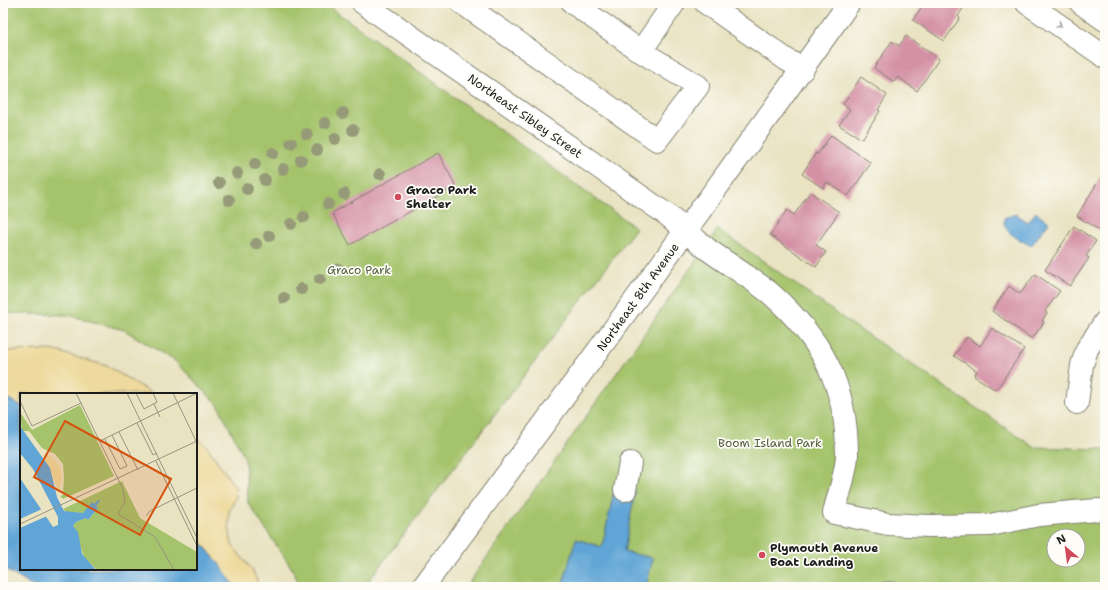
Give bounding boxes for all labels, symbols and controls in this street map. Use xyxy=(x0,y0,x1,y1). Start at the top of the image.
one-way arrow xyxy=(1055,20,1062,28)
street label: Northeast Sibley Street xyxy=(465,70,585,162)
place label: Graco Park Shelter xyxy=(406,182,477,212)
marker: Graco Park Shelter xyxy=(393,192,403,202)
street label: Northeast 8th Avenue xyxy=(593,239,683,354)
park label: Graco Park xyxy=(327,262,391,278)
inset map xyxy=(20,393,197,570)
park label: Boom Island Park xyxy=(718,435,822,451)
north arrow xyxy=(1046,528,1086,568)
text: N xyxy=(1054,531,1069,548)
place label: Plymouth Avenue Boat Landing xyxy=(770,540,878,570)
marker: Plymouth Avenue Boat Landing xyxy=(757,550,767,560)

